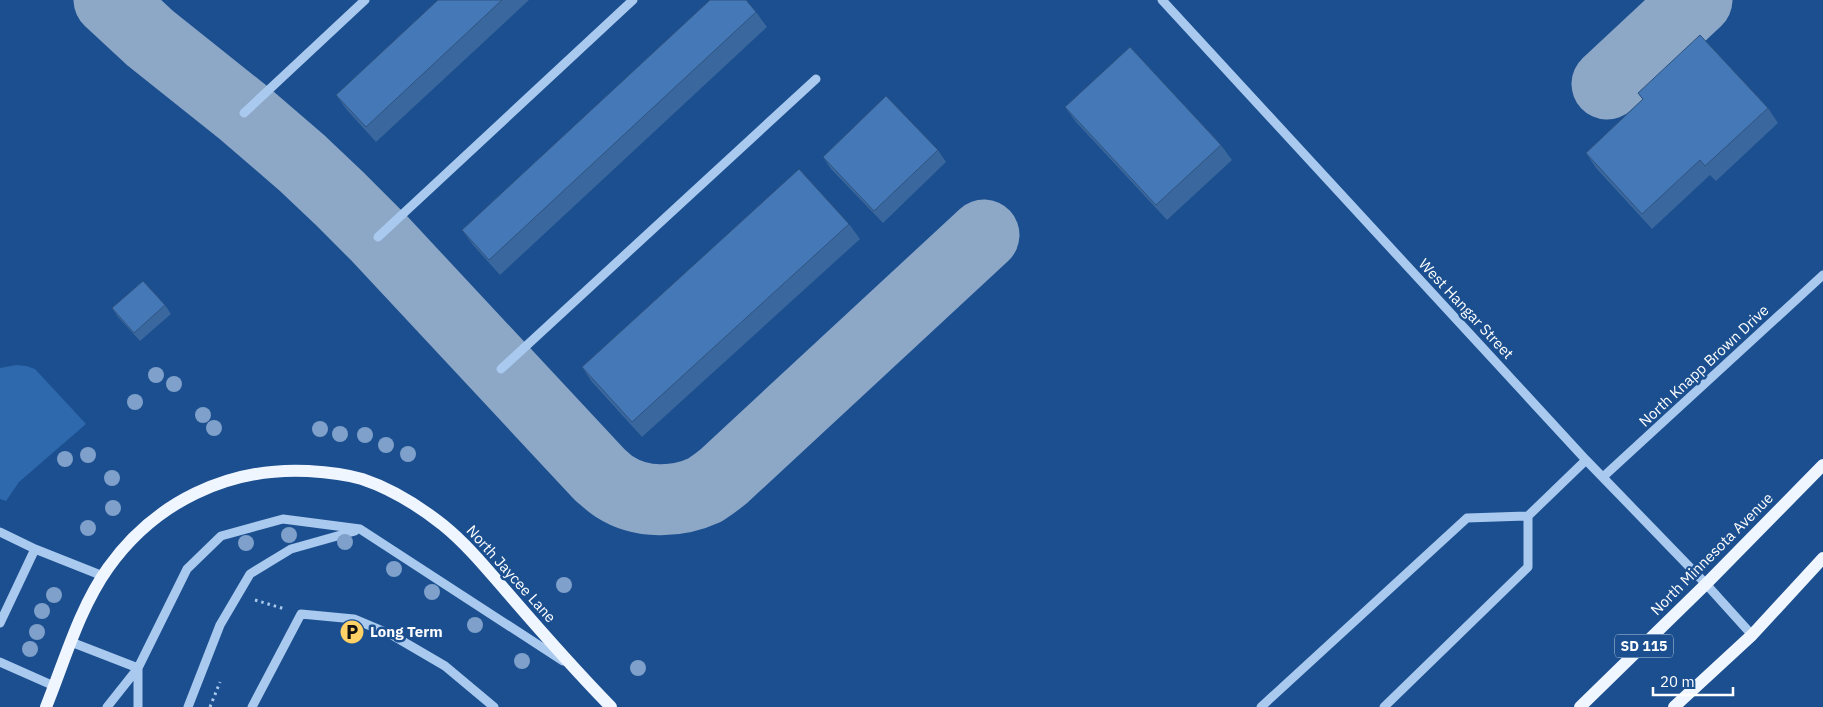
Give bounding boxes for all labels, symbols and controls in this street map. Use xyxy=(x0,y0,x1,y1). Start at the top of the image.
street label: West Hangar Street xyxy=(1415,254,1518,363)
street label: North Knapp Brown Drive xyxy=(1635,300,1773,431)
street label: North Minnesota Avenue xyxy=(1646,488,1777,619)
street label: North Jaycee Lane xyxy=(463,521,560,626)
parking icon: Long Term xyxy=(339,619,365,645)
place label: Long Term xyxy=(370,622,443,641)
road number: SD 115 xyxy=(1615,634,1673,658)
scale bar xyxy=(1653,664,1733,696)
text: 20 m xyxy=(1660,672,1695,691)

